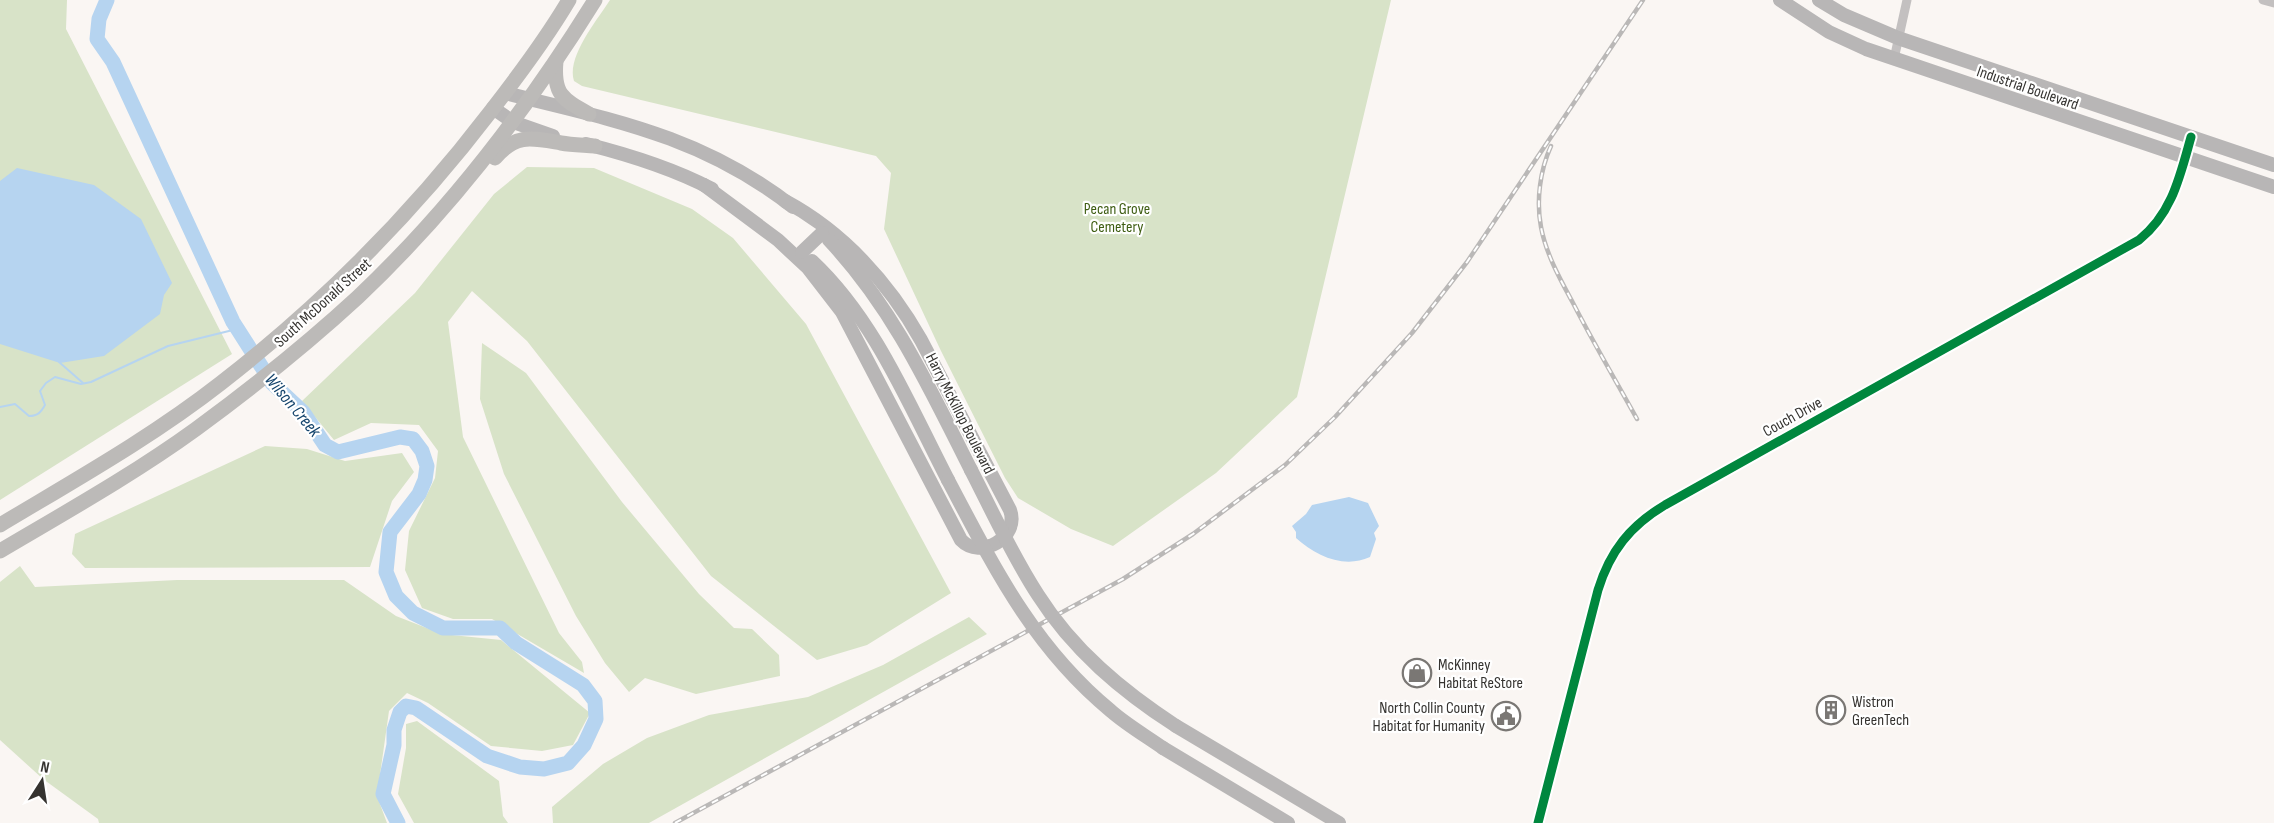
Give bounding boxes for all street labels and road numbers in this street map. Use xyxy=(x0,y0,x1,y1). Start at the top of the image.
street label: Industrial Boulevard xyxy=(1974,62,2081,115)
street label: South McDonald Street xyxy=(271,255,375,352)
street label: Harry McKillop Boulevard xyxy=(921,350,998,477)
street label: Couch Drive xyxy=(1760,393,1826,441)

